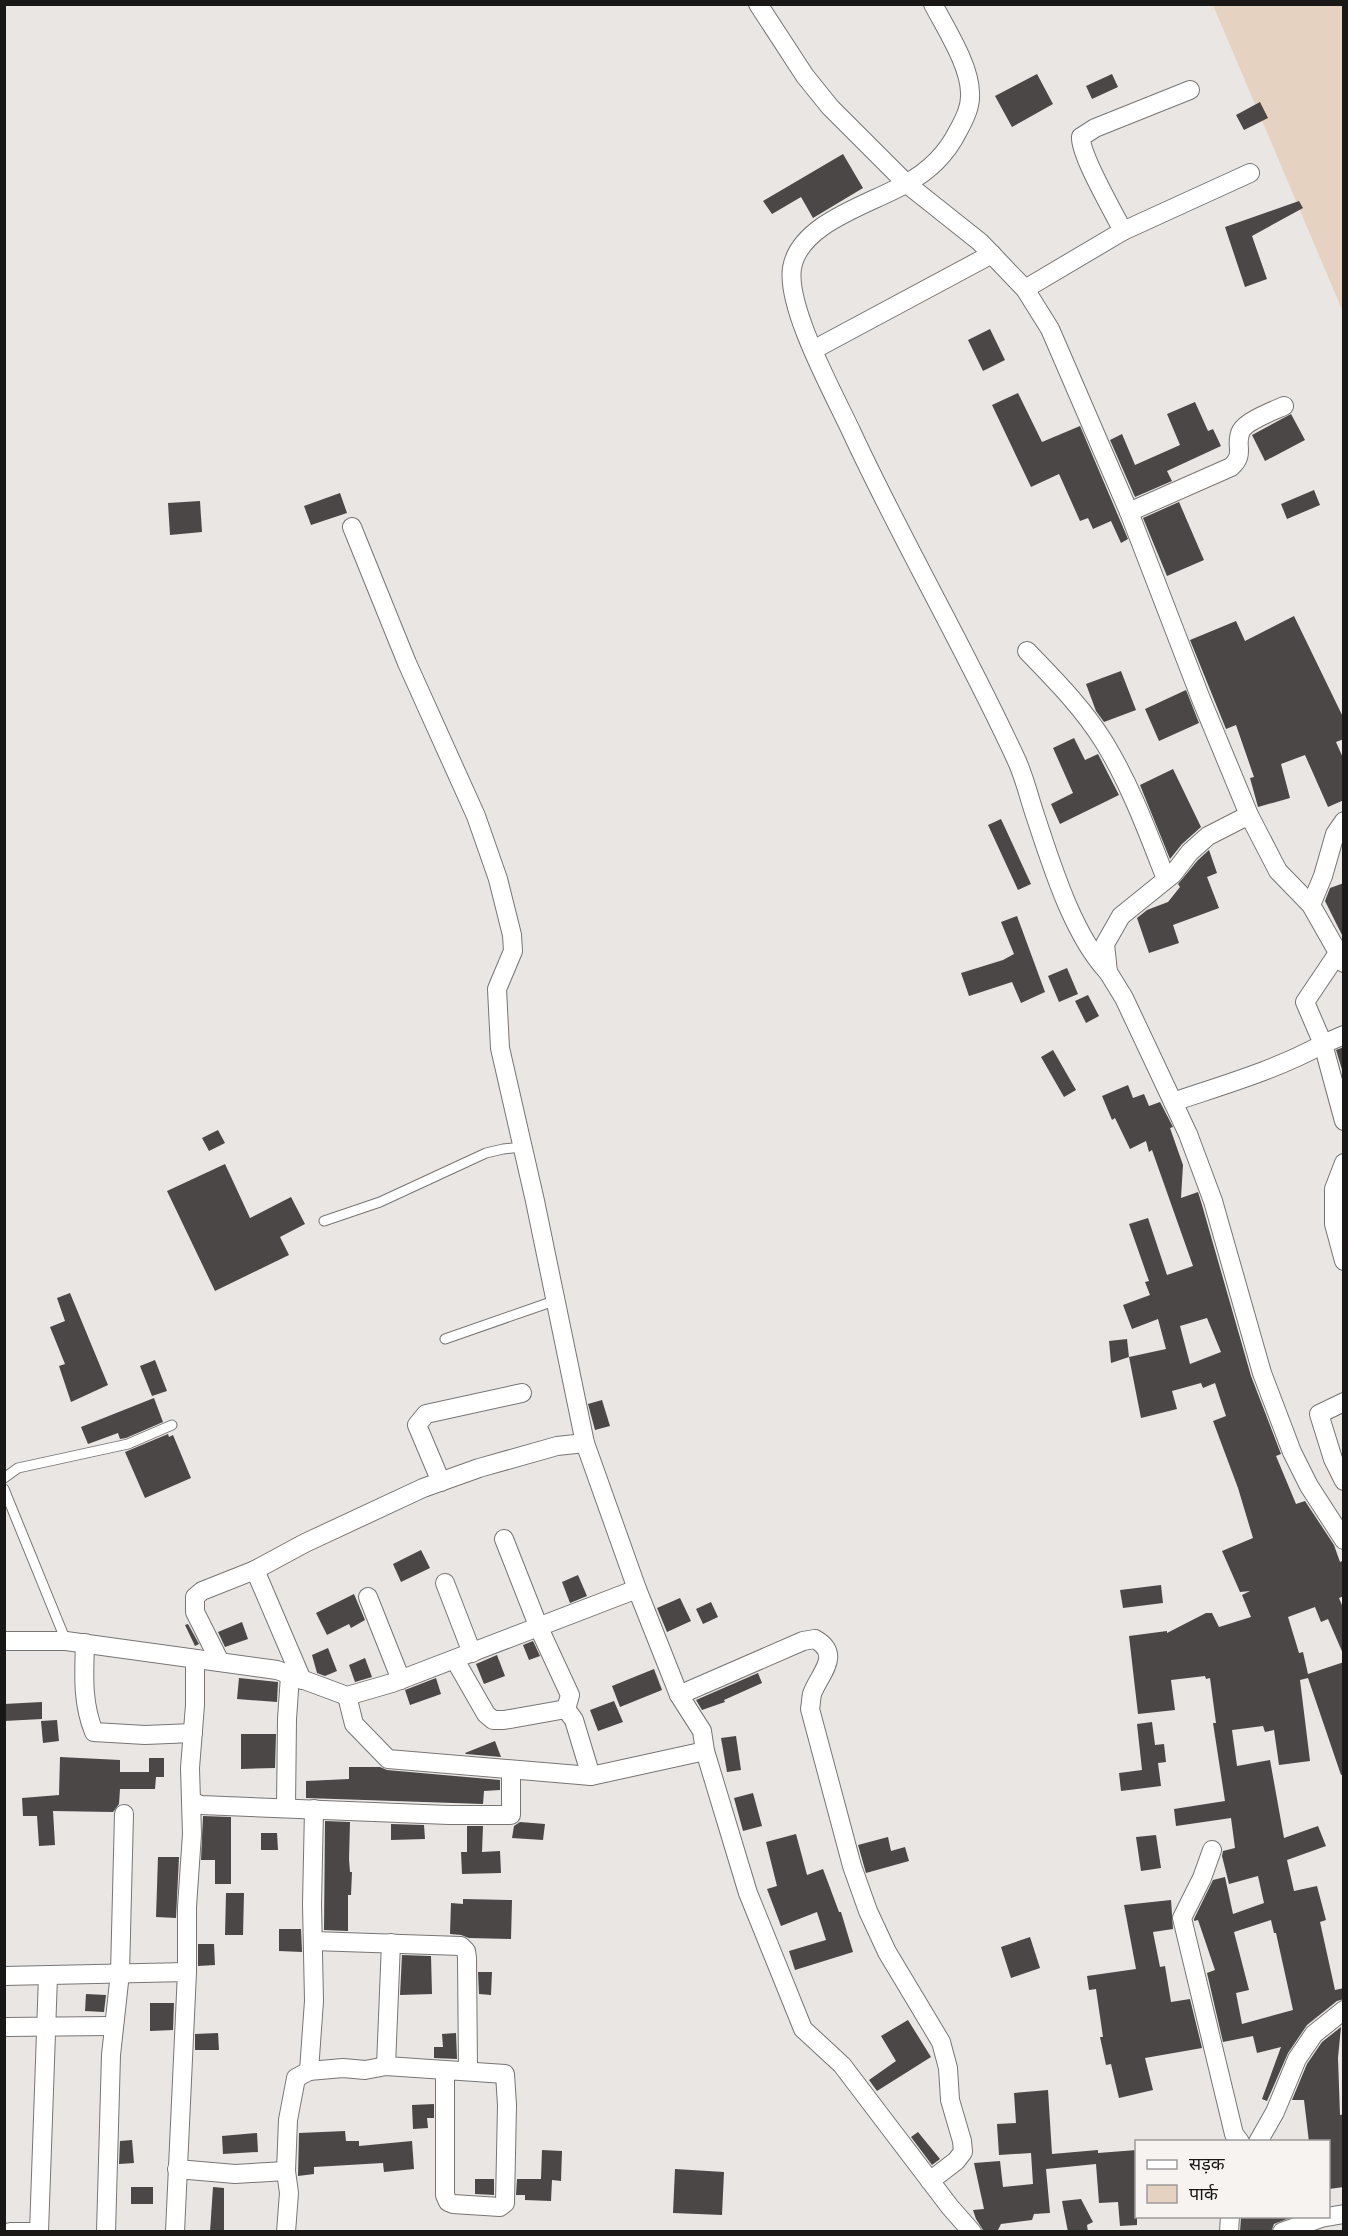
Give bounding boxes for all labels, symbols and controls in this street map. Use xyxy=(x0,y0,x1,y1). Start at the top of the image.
legend xyxy=(1135,2140,1330,2218)
text: सड़क xyxy=(1189,2150,1226,2177)
text: पार्क xyxy=(1189,2180,1219,2207)

